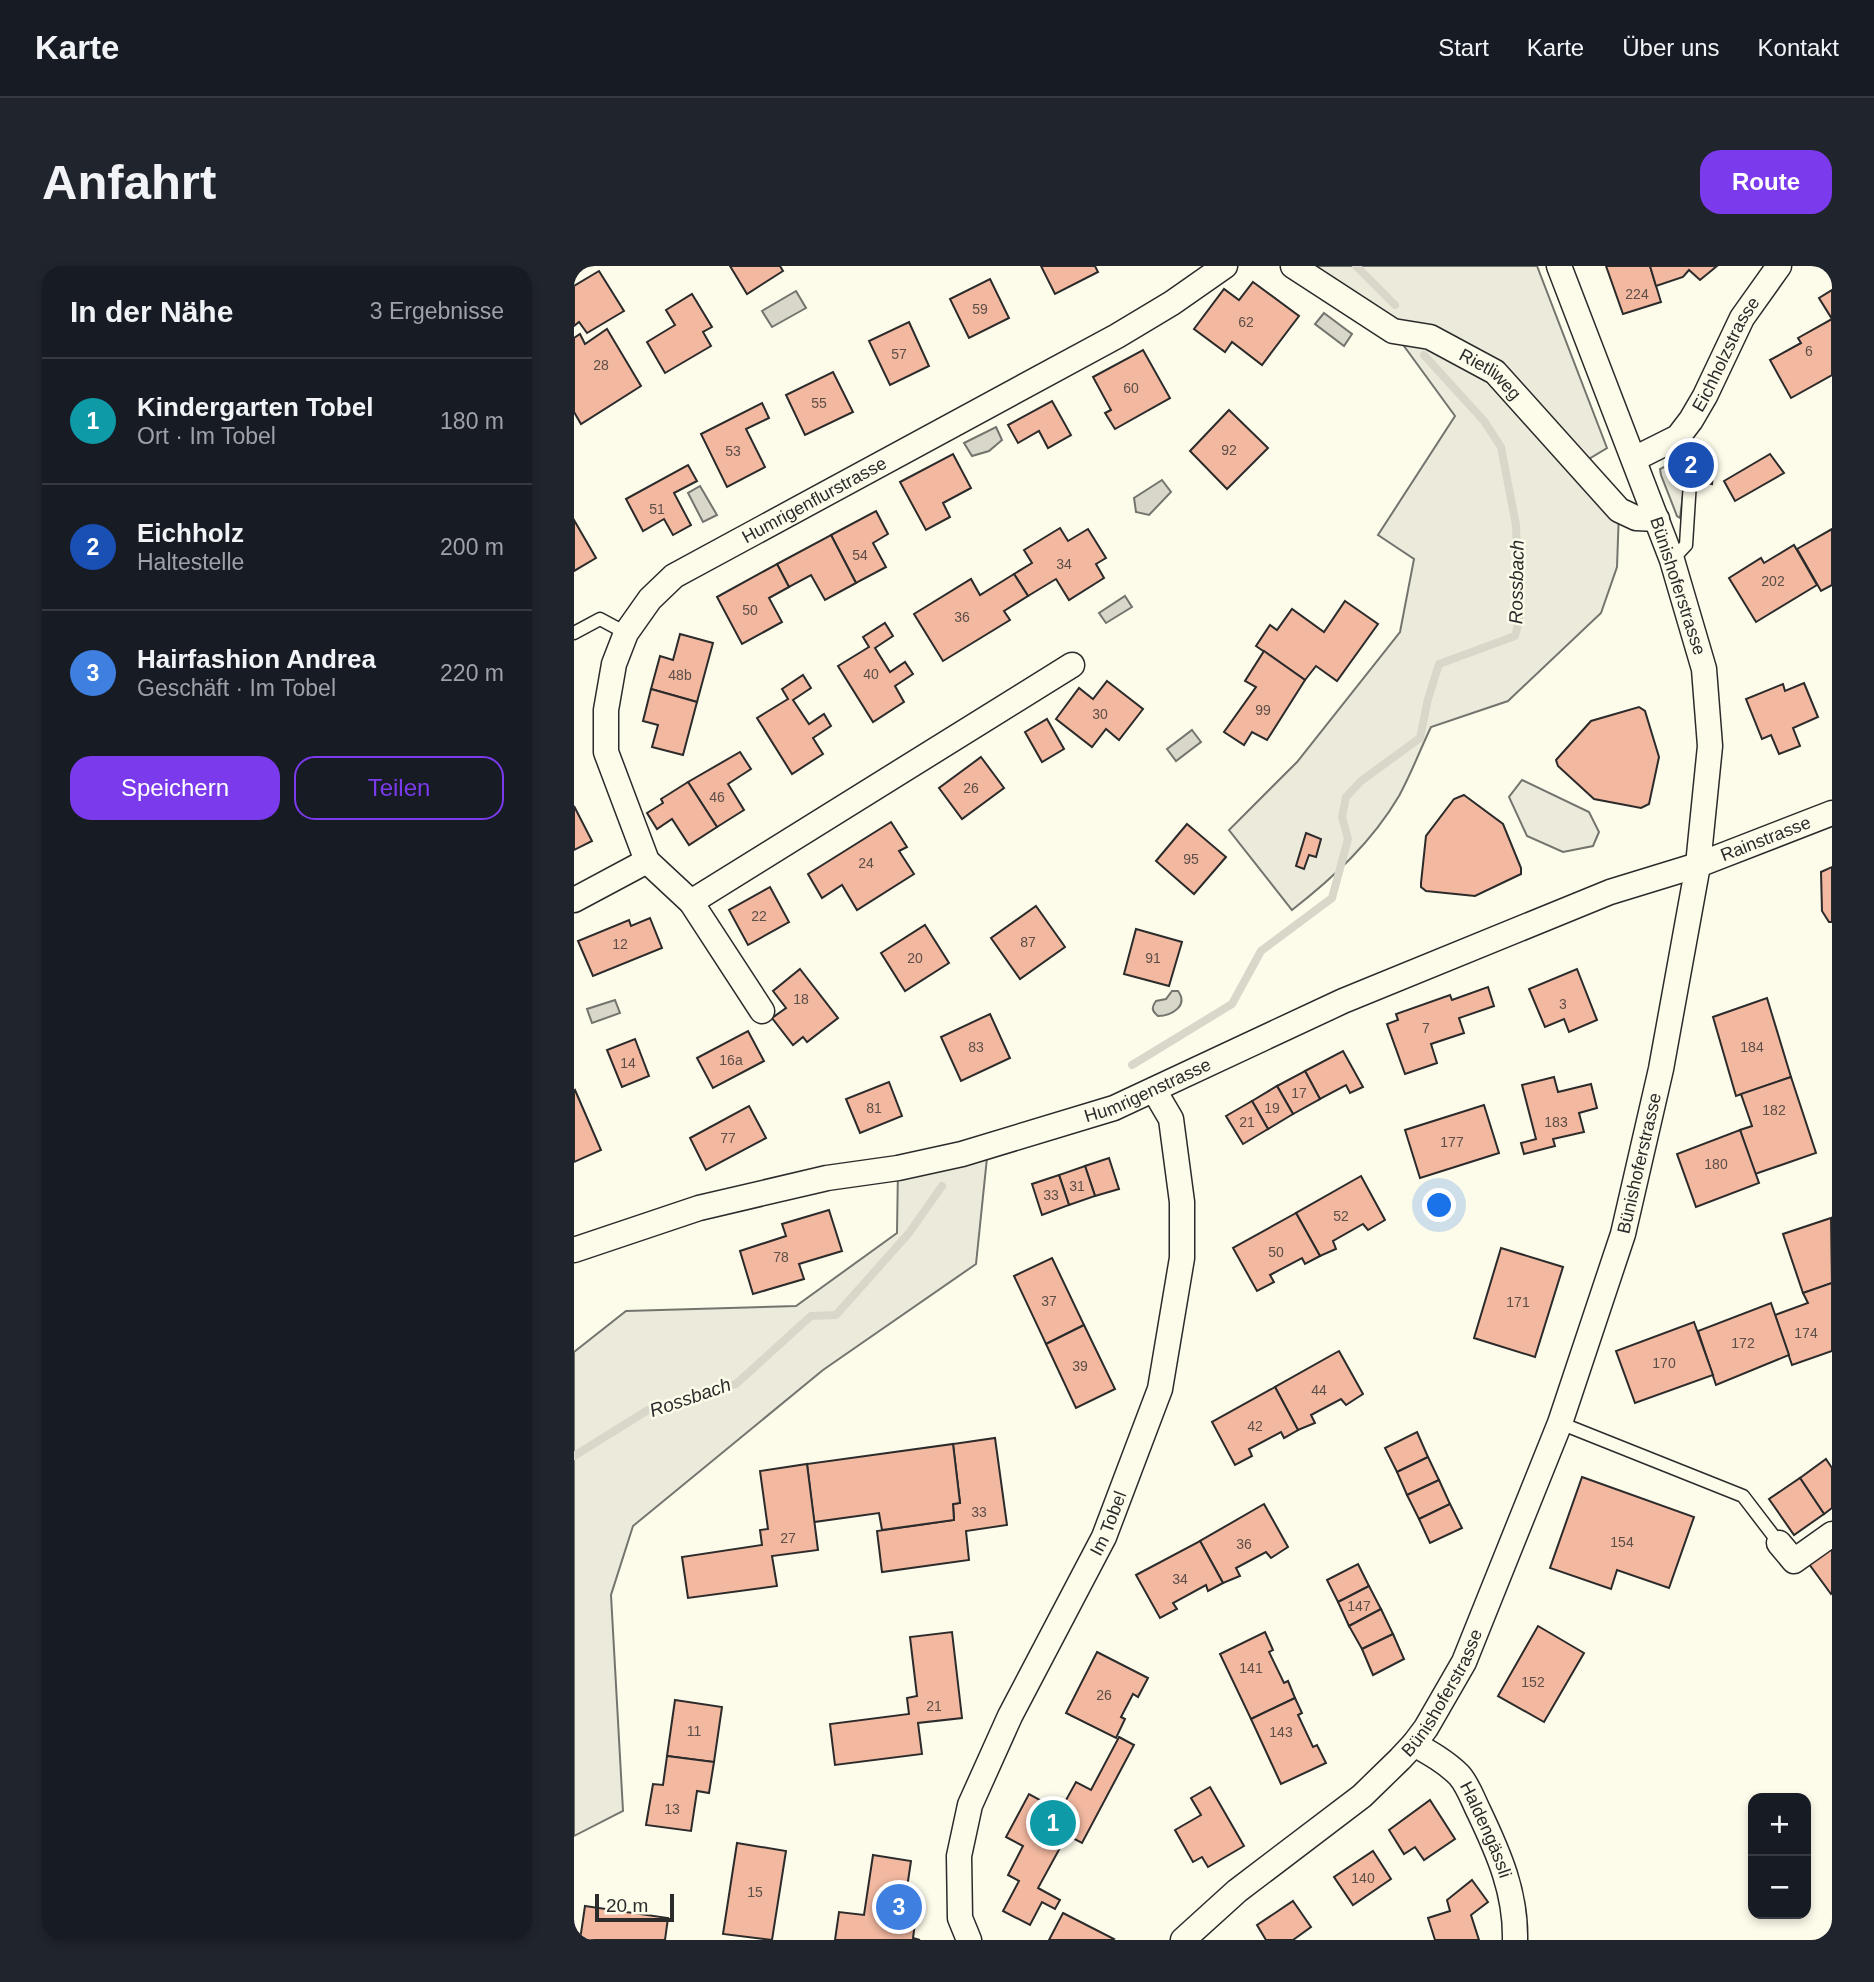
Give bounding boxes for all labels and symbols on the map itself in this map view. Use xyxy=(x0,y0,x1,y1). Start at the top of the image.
house number: 224 xyxy=(1625,286,1649,302)
street label: Eichholzstrasse xyxy=(1688,293,1764,415)
house number: 59 xyxy=(972,301,988,317)
house number: 62 xyxy=(1238,314,1254,330)
house number: 6 xyxy=(1805,343,1813,359)
street label: Rietliweg xyxy=(1456,345,1525,404)
house number: 57 xyxy=(891,346,907,362)
house number: 28 xyxy=(593,357,609,373)
house number: 60 xyxy=(1123,380,1139,396)
house number: 55 xyxy=(811,395,827,411)
pin: 2 xyxy=(1668,439,1714,491)
house number: 92 xyxy=(1221,442,1237,458)
house number: 53 xyxy=(725,443,741,459)
street label: Humrigenflurstrasse xyxy=(739,453,890,547)
house number: 51 xyxy=(649,501,665,517)
street label: Bünishoferstrasse xyxy=(1646,514,1710,658)
water label: Rossbach xyxy=(1505,540,1528,624)
house number: 54 xyxy=(852,547,868,563)
house number: 34 xyxy=(1056,556,1072,572)
house number: 202 xyxy=(1761,573,1785,589)
house number: 50 xyxy=(742,602,758,618)
house number: 36 xyxy=(954,609,970,625)
house number: 40 xyxy=(863,666,879,682)
house number: 48b xyxy=(668,667,692,683)
house number: 99 xyxy=(1255,702,1271,718)
house number: 30 xyxy=(1092,706,1108,722)
house number: 26 xyxy=(963,780,979,796)
house number: 46 xyxy=(709,789,725,805)
street label: Rainstrasse xyxy=(1718,812,1813,865)
house number: 95 xyxy=(1183,851,1199,867)
house number: 24 xyxy=(858,855,874,871)
house number: 22 xyxy=(751,908,767,924)
house number: 87 xyxy=(1020,934,1036,950)
house number: 12 xyxy=(612,936,628,952)
house number: 20 xyxy=(907,950,923,966)
house number: 91 xyxy=(1145,950,1161,966)
house number: 18 xyxy=(793,991,809,1007)
house number: 3 xyxy=(1559,996,1567,1012)
house number: 7 xyxy=(1422,1020,1430,1036)
house number: 83 xyxy=(968,1039,984,1055)
house number: 184 xyxy=(1740,1039,1764,1055)
house number: 16a xyxy=(719,1052,743,1068)
street label: Humrigenstrasse xyxy=(1082,1054,1214,1126)
house number: 14 xyxy=(620,1055,636,1071)
house number: 17 xyxy=(1291,1085,1307,1101)
street label: Bünishoferstrasse xyxy=(1613,1091,1665,1236)
house number: 81 xyxy=(866,1100,882,1116)
house number: 19 xyxy=(1264,1100,1280,1116)
house number: 182 xyxy=(1762,1102,1786,1118)
house number: 21 xyxy=(1239,1114,1255,1130)
house number: 183 xyxy=(1544,1114,1568,1130)
house number: 77 xyxy=(720,1130,736,1146)
house number: 177 xyxy=(1440,1134,1464,1150)
house number: 180 xyxy=(1704,1156,1728,1172)
house number: 31 xyxy=(1069,1178,1085,1194)
house number: 33 xyxy=(1043,1187,1059,1203)
your location xyxy=(1422,1188,1456,1222)
house number: 52 xyxy=(1333,1208,1349,1224)
house number: 50 xyxy=(1268,1244,1284,1260)
house number: 78 xyxy=(773,1249,789,1265)
house number: 37 xyxy=(1041,1293,1057,1309)
house number: 171 xyxy=(1506,1294,1530,1310)
house number: 174 xyxy=(1794,1325,1818,1341)
house number: 172 xyxy=(1731,1335,1755,1351)
house number: 170 xyxy=(1652,1355,1676,1371)
house number: 39 xyxy=(1072,1358,1088,1374)
water label: Rossbach xyxy=(647,1374,734,1421)
house number: 44 xyxy=(1311,1382,1327,1398)
house number: 42 xyxy=(1247,1418,1263,1434)
street label: Im Tobel xyxy=(1086,1488,1130,1559)
house number: 33 xyxy=(971,1504,987,1520)
house number: 27 xyxy=(780,1530,796,1546)
house number: 154 xyxy=(1610,1534,1634,1550)
house number: 36 xyxy=(1236,1536,1252,1552)
house number: 34 xyxy=(1172,1571,1188,1587)
house number: 147 xyxy=(1347,1598,1371,1614)
street label: Bünishoferstrasse xyxy=(1397,1626,1486,1761)
house number: 141 xyxy=(1239,1660,1263,1676)
house number: 152 xyxy=(1521,1674,1545,1690)
house number: 26 xyxy=(1096,1687,1112,1703)
house number: 21 xyxy=(926,1698,942,1714)
house number: 11 xyxy=(687,1723,701,1739)
house number: 143 xyxy=(1269,1724,1293,1740)
street label: Haldengässli xyxy=(1456,1778,1515,1880)
pin: 1 xyxy=(1030,1797,1076,1849)
house number: 13 xyxy=(664,1801,680,1817)
house number: 140 xyxy=(1351,1870,1375,1886)
pin: 3 xyxy=(876,1881,922,1933)
house number: 15 xyxy=(747,1884,763,1900)
scale bar xyxy=(595,1891,674,1923)

